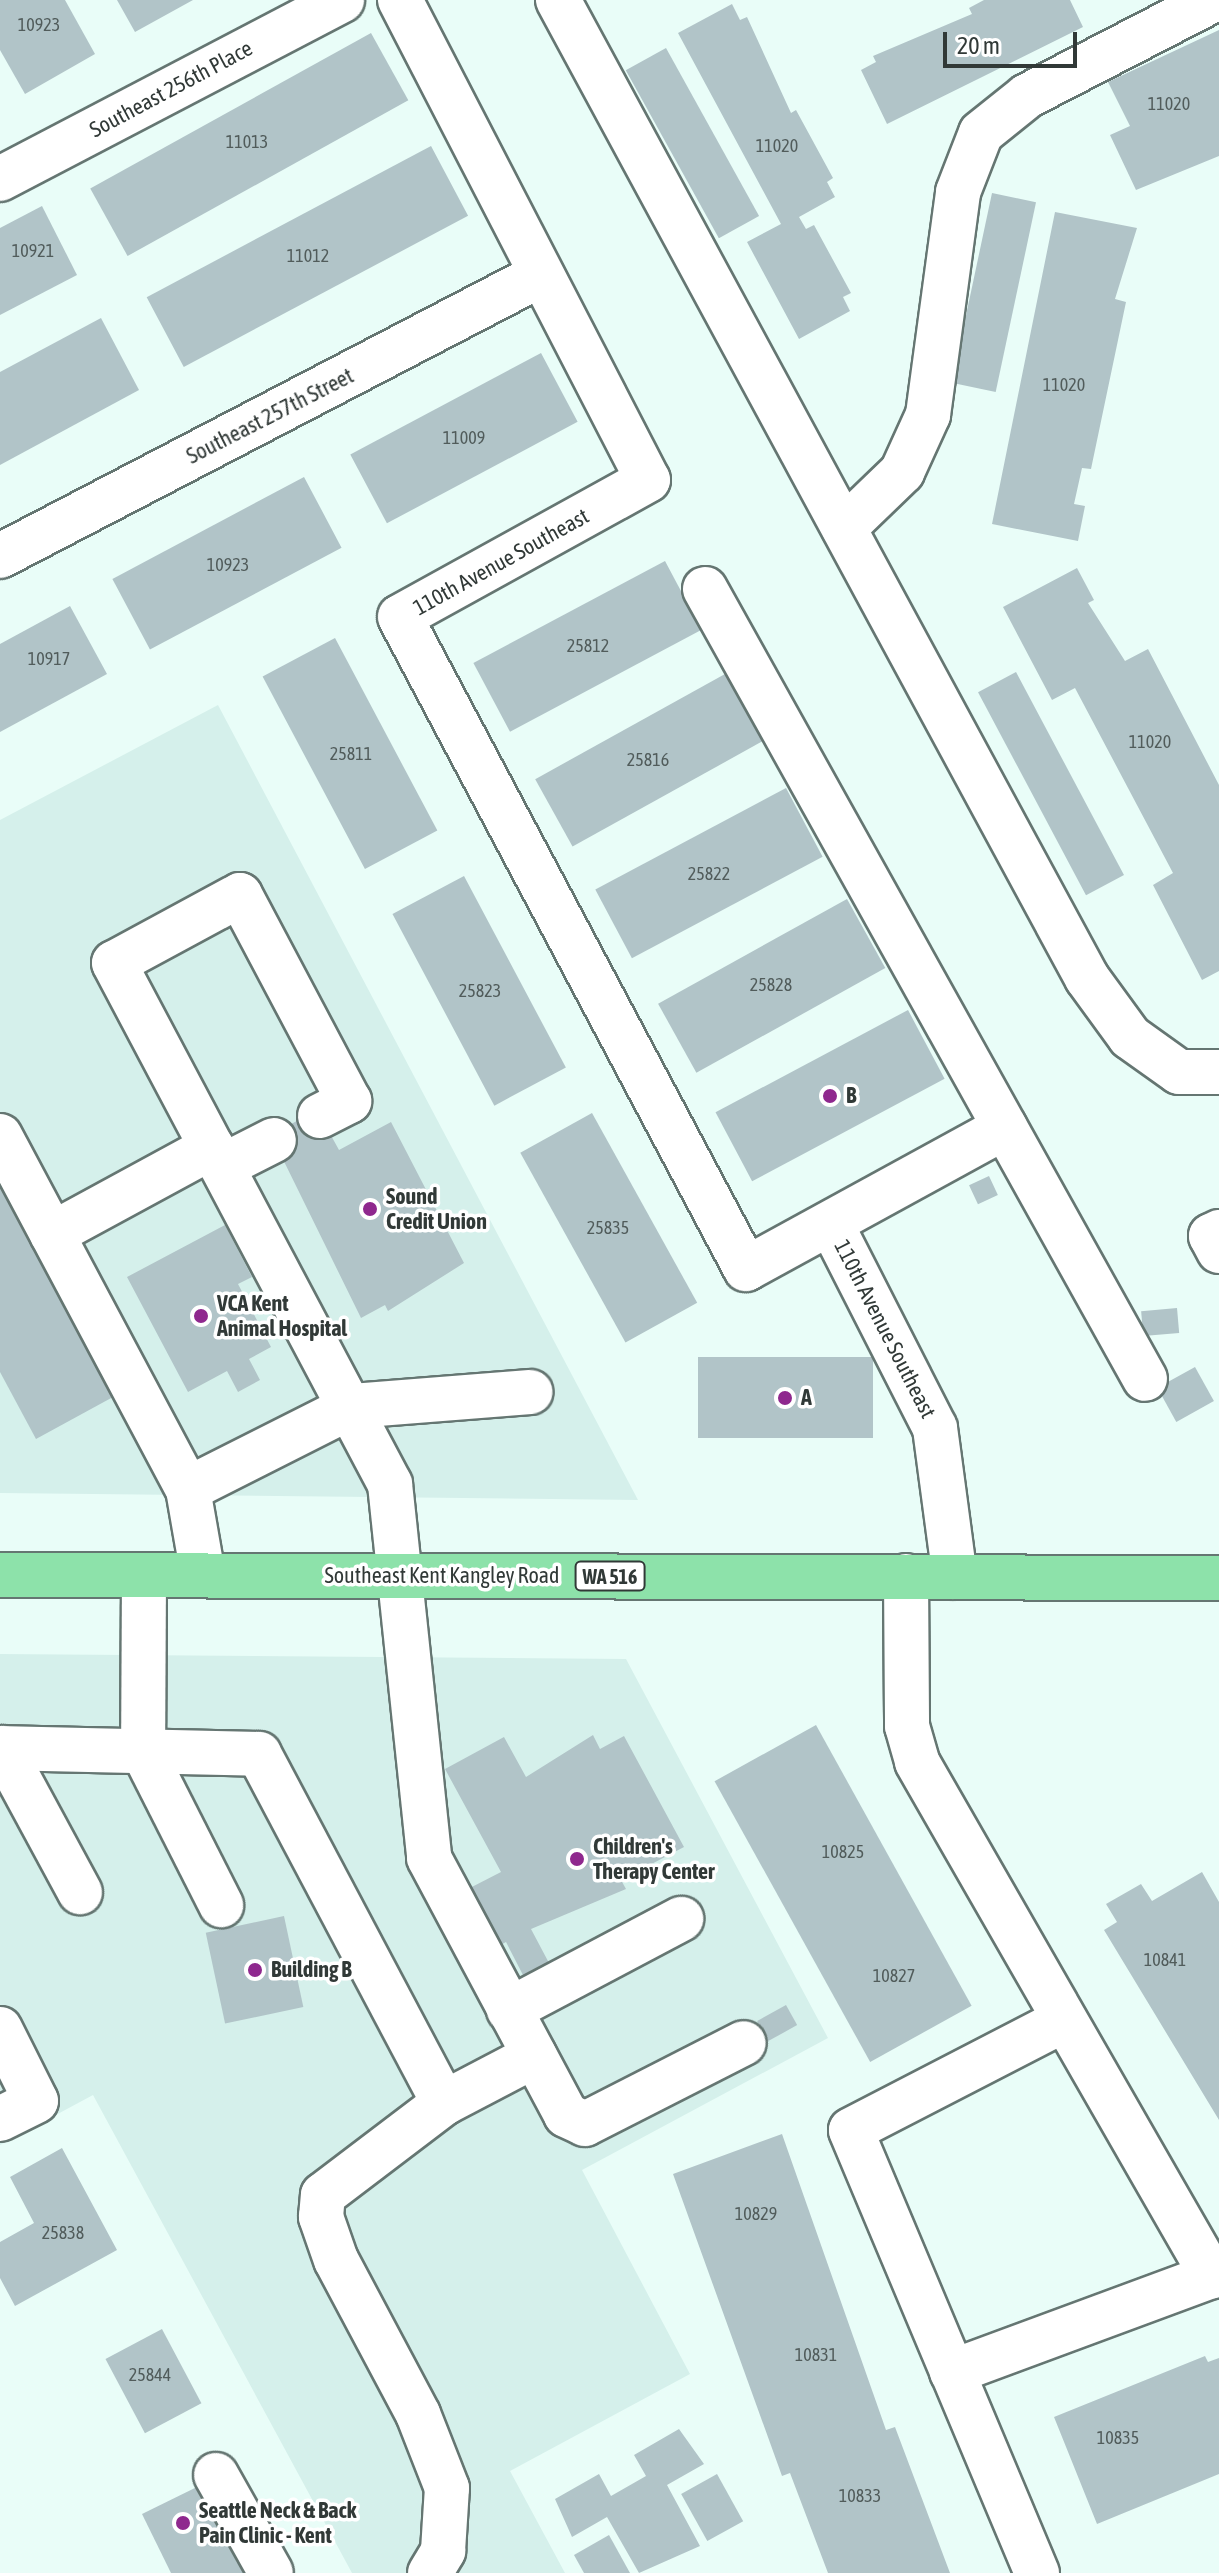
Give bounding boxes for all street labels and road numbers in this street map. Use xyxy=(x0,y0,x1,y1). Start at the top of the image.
street label: Southeast 256th Place xyxy=(85,35,257,143)
street label: Southeast 257th Street xyxy=(182,363,358,469)
street label: 110th Avenue Southeast xyxy=(409,503,593,621)
street label: 110th Avenue Southeast xyxy=(829,1235,941,1423)
road number: WA 516 xyxy=(574,1560,646,1592)
street label: Southeast Kent Kangley Road xyxy=(324,1563,560,1589)

